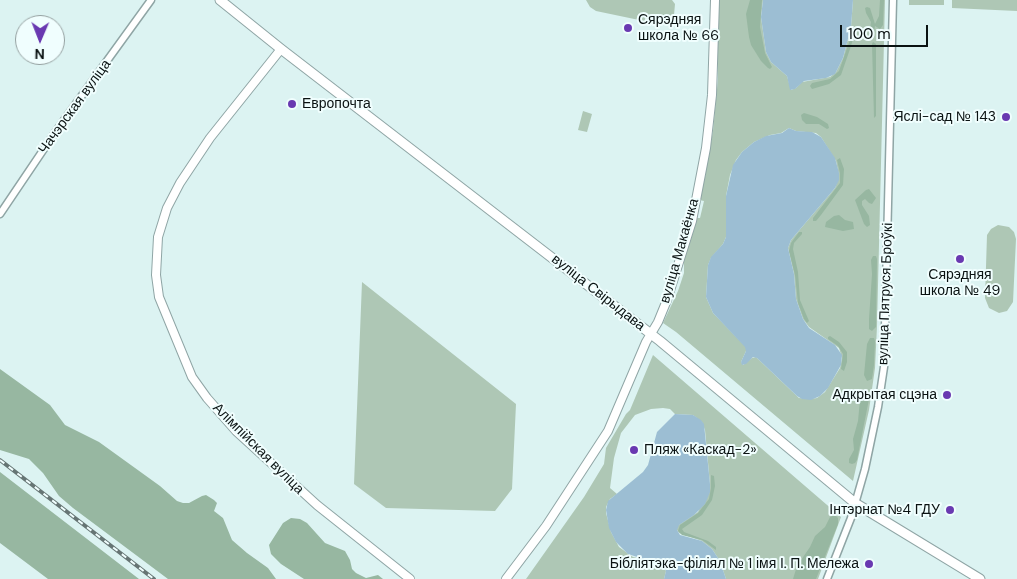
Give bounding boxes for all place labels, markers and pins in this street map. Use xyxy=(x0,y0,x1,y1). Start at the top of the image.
place label: Сярэдняя школа № 66 xyxy=(638,12,719,44)
marker: Сярэдняя школа № 66 xyxy=(622,22,634,34)
place label: Европочта xyxy=(302,96,371,112)
marker: Европочта xyxy=(286,98,298,110)
place label: Яслі-сад № 143 xyxy=(893,109,996,125)
marker: Яслі-сад № 143 xyxy=(1000,111,1012,123)
marker: Сярэдняя школа № 49 xyxy=(954,253,966,265)
place label: Сярэдняя школа № 49 xyxy=(920,267,1000,300)
place label: Адкрытая сцэна xyxy=(832,387,937,403)
marker: Адкрытая сцэна xyxy=(941,389,953,401)
place label: Пляж «Каскад-2» xyxy=(644,442,757,458)
marker: Пляж «Каскад-2» xyxy=(628,444,640,456)
place label: Інтэрнат №4 ГДУ xyxy=(829,502,940,518)
marker: Інтэрнат №4 ГДУ xyxy=(944,504,956,516)
place label: Бібліятэка-філіял № 1 імя І. П. Мележа xyxy=(610,556,859,572)
marker: Бібліятэка-філіял № 1 імя І. П. Мележа xyxy=(863,558,875,570)

